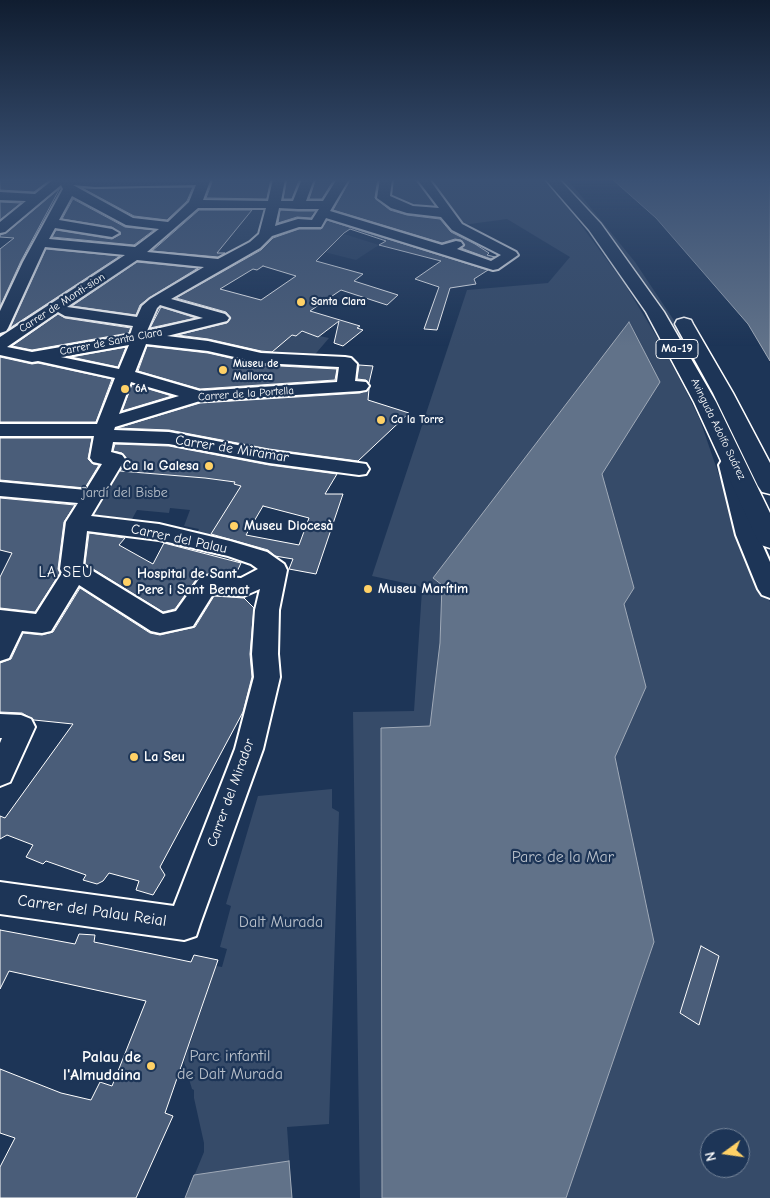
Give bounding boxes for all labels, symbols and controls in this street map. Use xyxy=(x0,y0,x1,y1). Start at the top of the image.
street label: Carrer de Monti-sion xyxy=(17,270,107,336)
place label: Santa Clara xyxy=(311,295,366,309)
marker: Santa Clara xyxy=(295,296,307,308)
street label: Carrer de Santa Clara xyxy=(59,326,163,358)
road number: Ma-19 xyxy=(656,339,698,358)
place label: Museu de Mallorca xyxy=(233,357,278,383)
marker: Museu de Mallorca xyxy=(217,364,229,376)
street label: Avinguda Adolfo Suárez xyxy=(688,376,748,482)
place label: 6A xyxy=(135,382,147,396)
marker: 6A xyxy=(119,383,131,395)
street label: Carrer de la Portella xyxy=(198,384,294,404)
place label: Ca la Torre xyxy=(391,413,444,427)
marker: Ca la Torre xyxy=(375,414,387,426)
street label: Carrer de Miramar xyxy=(174,432,290,466)
place label: Ca la Galesa xyxy=(123,458,199,474)
marker: Ca la Galesa xyxy=(203,460,215,472)
park label: jardí del Bisbe xyxy=(82,485,168,501)
place label: Museu Diocesà xyxy=(244,518,333,534)
marker: Museu Diocesà xyxy=(228,520,240,532)
street label: Carrer del Palau xyxy=(129,521,229,557)
district label: LA SEU xyxy=(38,564,94,582)
place label: Hospital de Sant Pere i Sant Bernat xyxy=(137,566,249,598)
marker: Hospital de Sant Pere i Sant Bernat xyxy=(121,576,133,588)
place label: Museu Marítim xyxy=(378,581,468,597)
marker: Museu Marítim xyxy=(362,583,374,595)
street label: Carrer del Mirador xyxy=(204,737,258,849)
place label: La Seu xyxy=(144,749,185,765)
marker: La Seu xyxy=(128,751,140,763)
park label: Parc de la Mar xyxy=(512,847,614,867)
street label: Carrer del Palau Reial xyxy=(16,891,168,931)
park label: Dalt Murada xyxy=(239,912,323,932)
park label: Parc infantil de Dalt Murada xyxy=(177,1046,283,1084)
place label: Palau de l'Almudaina xyxy=(63,1047,141,1085)
marker: Palau de l'Almudaina xyxy=(145,1060,157,1072)
north arrow xyxy=(700,1128,750,1178)
text: N xyxy=(702,1150,720,1163)

